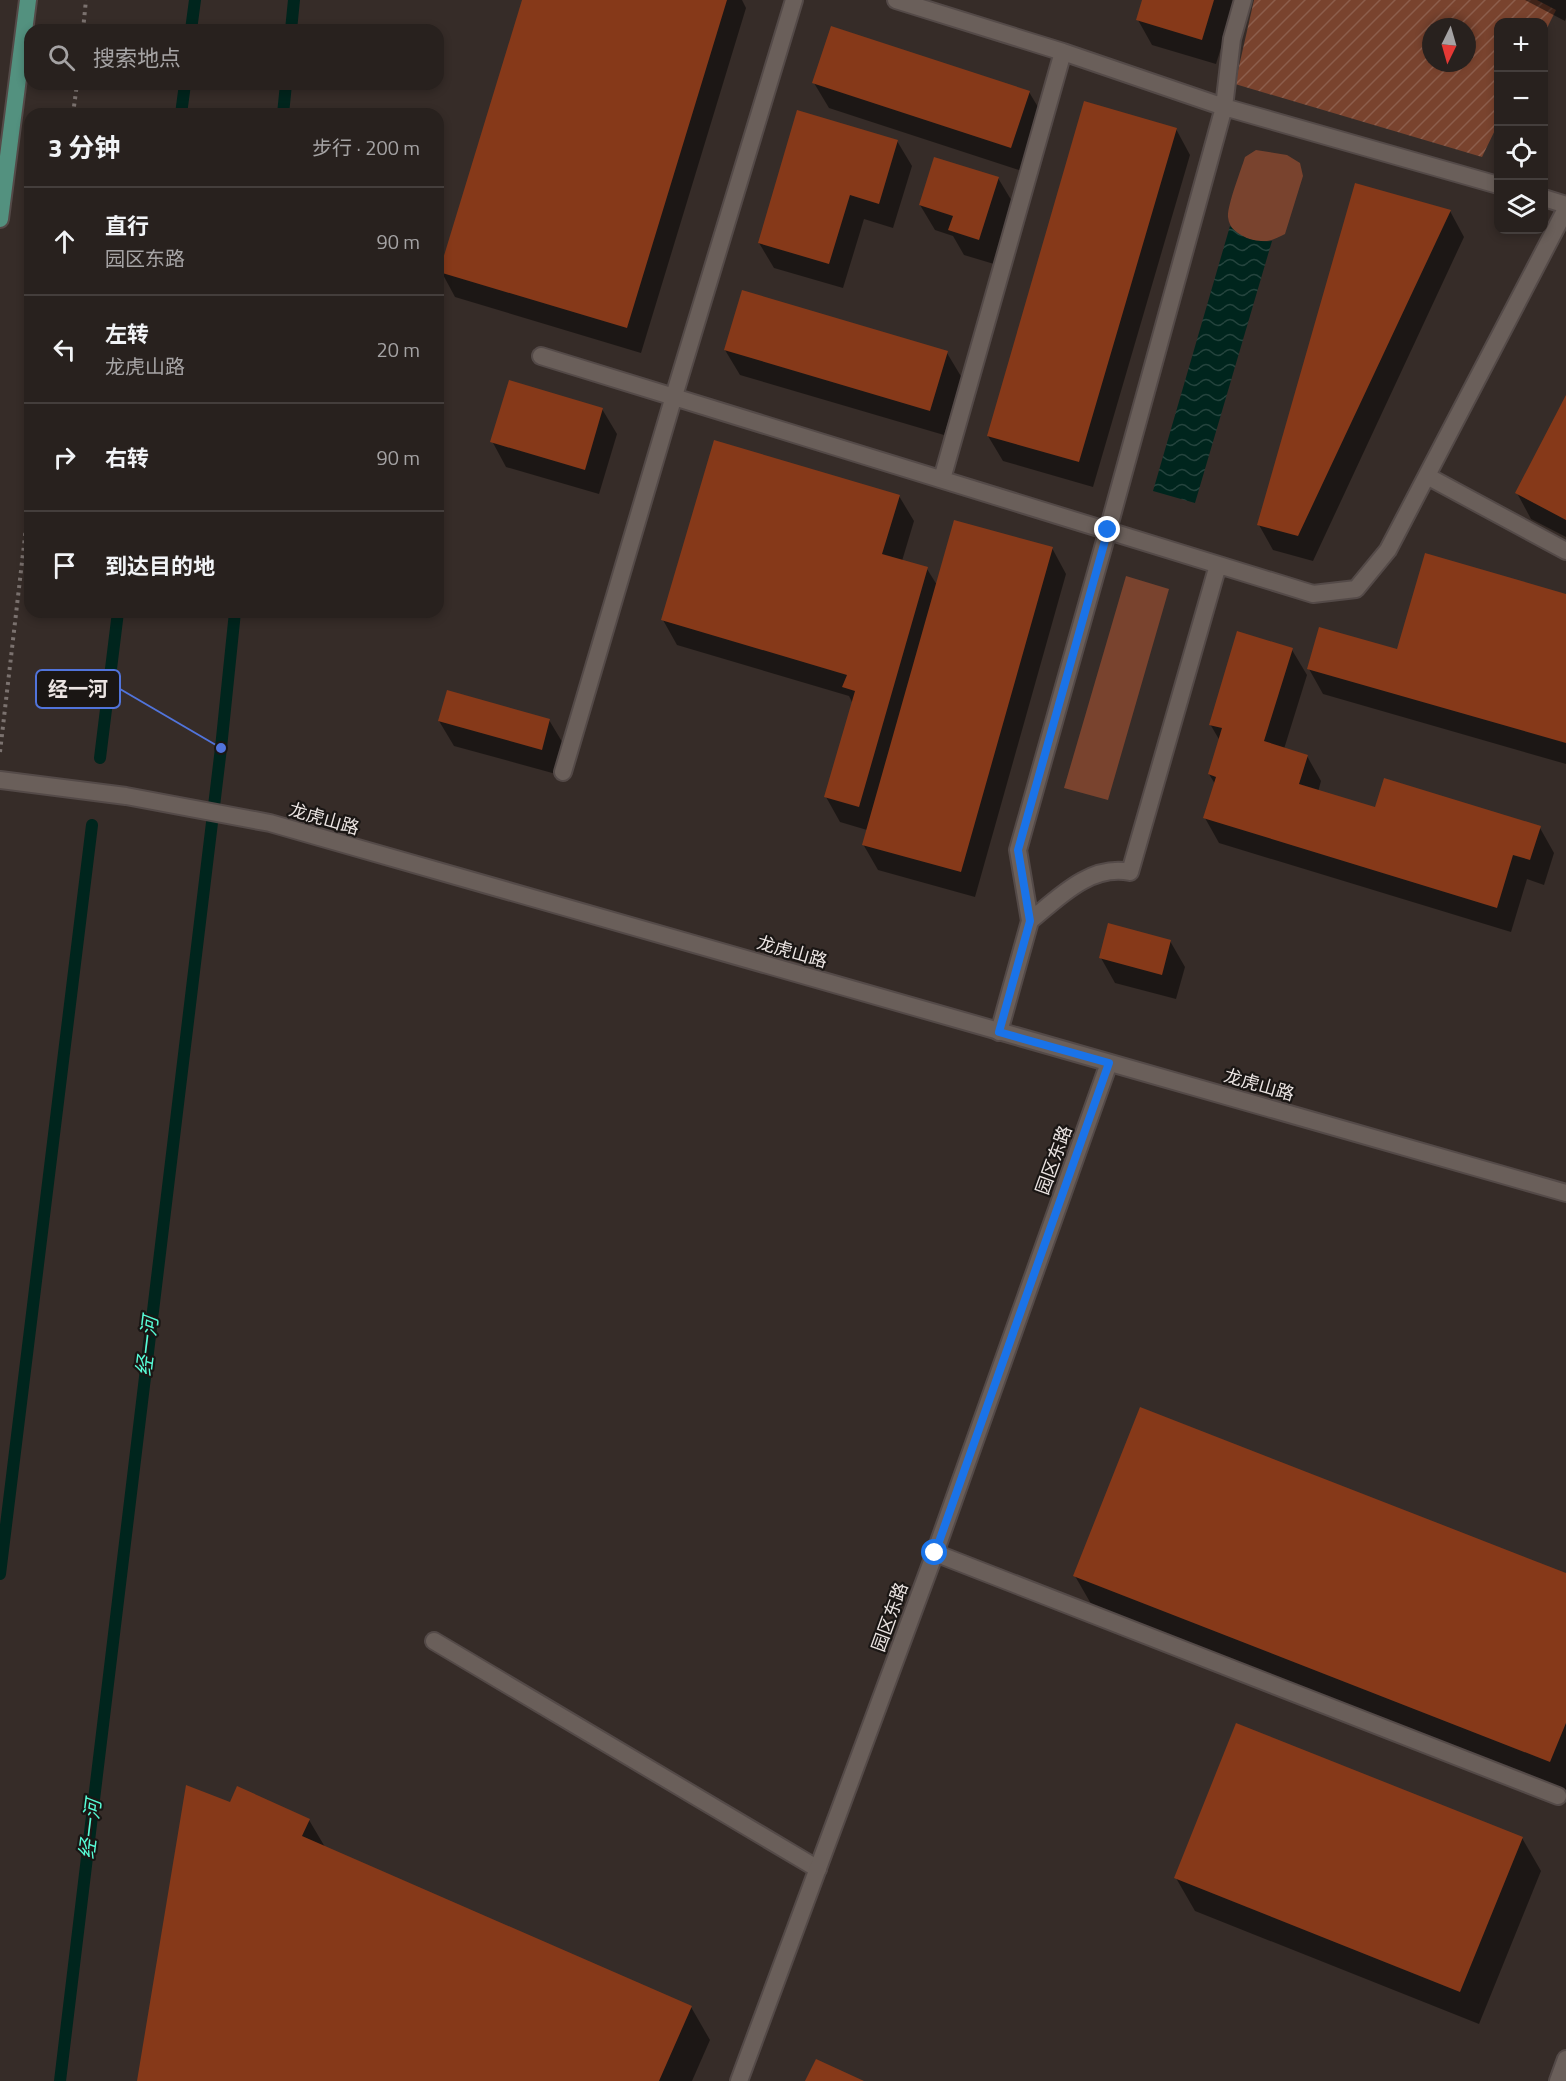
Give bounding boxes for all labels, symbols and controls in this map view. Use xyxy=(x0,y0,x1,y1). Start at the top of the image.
north arrow xyxy=(1422,18,1476,72)
map controls xyxy=(1494,18,1548,234)
button: + xyxy=(1494,18,1548,72)
search box xyxy=(24,24,444,90)
icon: search xyxy=(45,41,78,74)
text: 搜索地点 xyxy=(93,41,181,75)
button: − xyxy=(1494,72,1548,126)
button: locate xyxy=(1494,126,1548,180)
text: 3 分钟 xyxy=(48,128,120,167)
text: 步行 · 200 m xyxy=(312,132,420,163)
button: layers xyxy=(1494,180,1548,234)
text: 直行 xyxy=(105,209,149,243)
icon: ahead xyxy=(48,225,81,258)
text: 90 m xyxy=(376,226,420,257)
text: 园区东路 xyxy=(105,243,185,274)
text: 左转 xyxy=(105,317,149,351)
icon: left xyxy=(48,333,81,366)
text: 20 m xyxy=(376,334,420,365)
text: 龙虎山路 xyxy=(105,351,185,382)
icon: right xyxy=(48,441,81,474)
text: 右转 xyxy=(105,441,149,475)
text: 90 m xyxy=(376,442,420,473)
route end xyxy=(1094,516,1120,542)
icon: arrive xyxy=(48,549,81,582)
text: 到达目的地 xyxy=(105,549,215,583)
callout: 经一河 xyxy=(36,670,120,708)
text: 经一河 xyxy=(48,673,108,704)
street label: 龙虎山路 xyxy=(286,796,362,841)
street label: 龙虎山路 xyxy=(754,929,830,974)
street label: 龙虎山路 xyxy=(1221,1062,1297,1107)
street label: 园区东路 xyxy=(1029,1121,1079,1198)
water label: 经一河 xyxy=(127,1310,166,1378)
route start xyxy=(921,1539,947,1565)
street label: 园区东路 xyxy=(865,1578,915,1655)
water label: 经一河 xyxy=(70,1793,109,1861)

